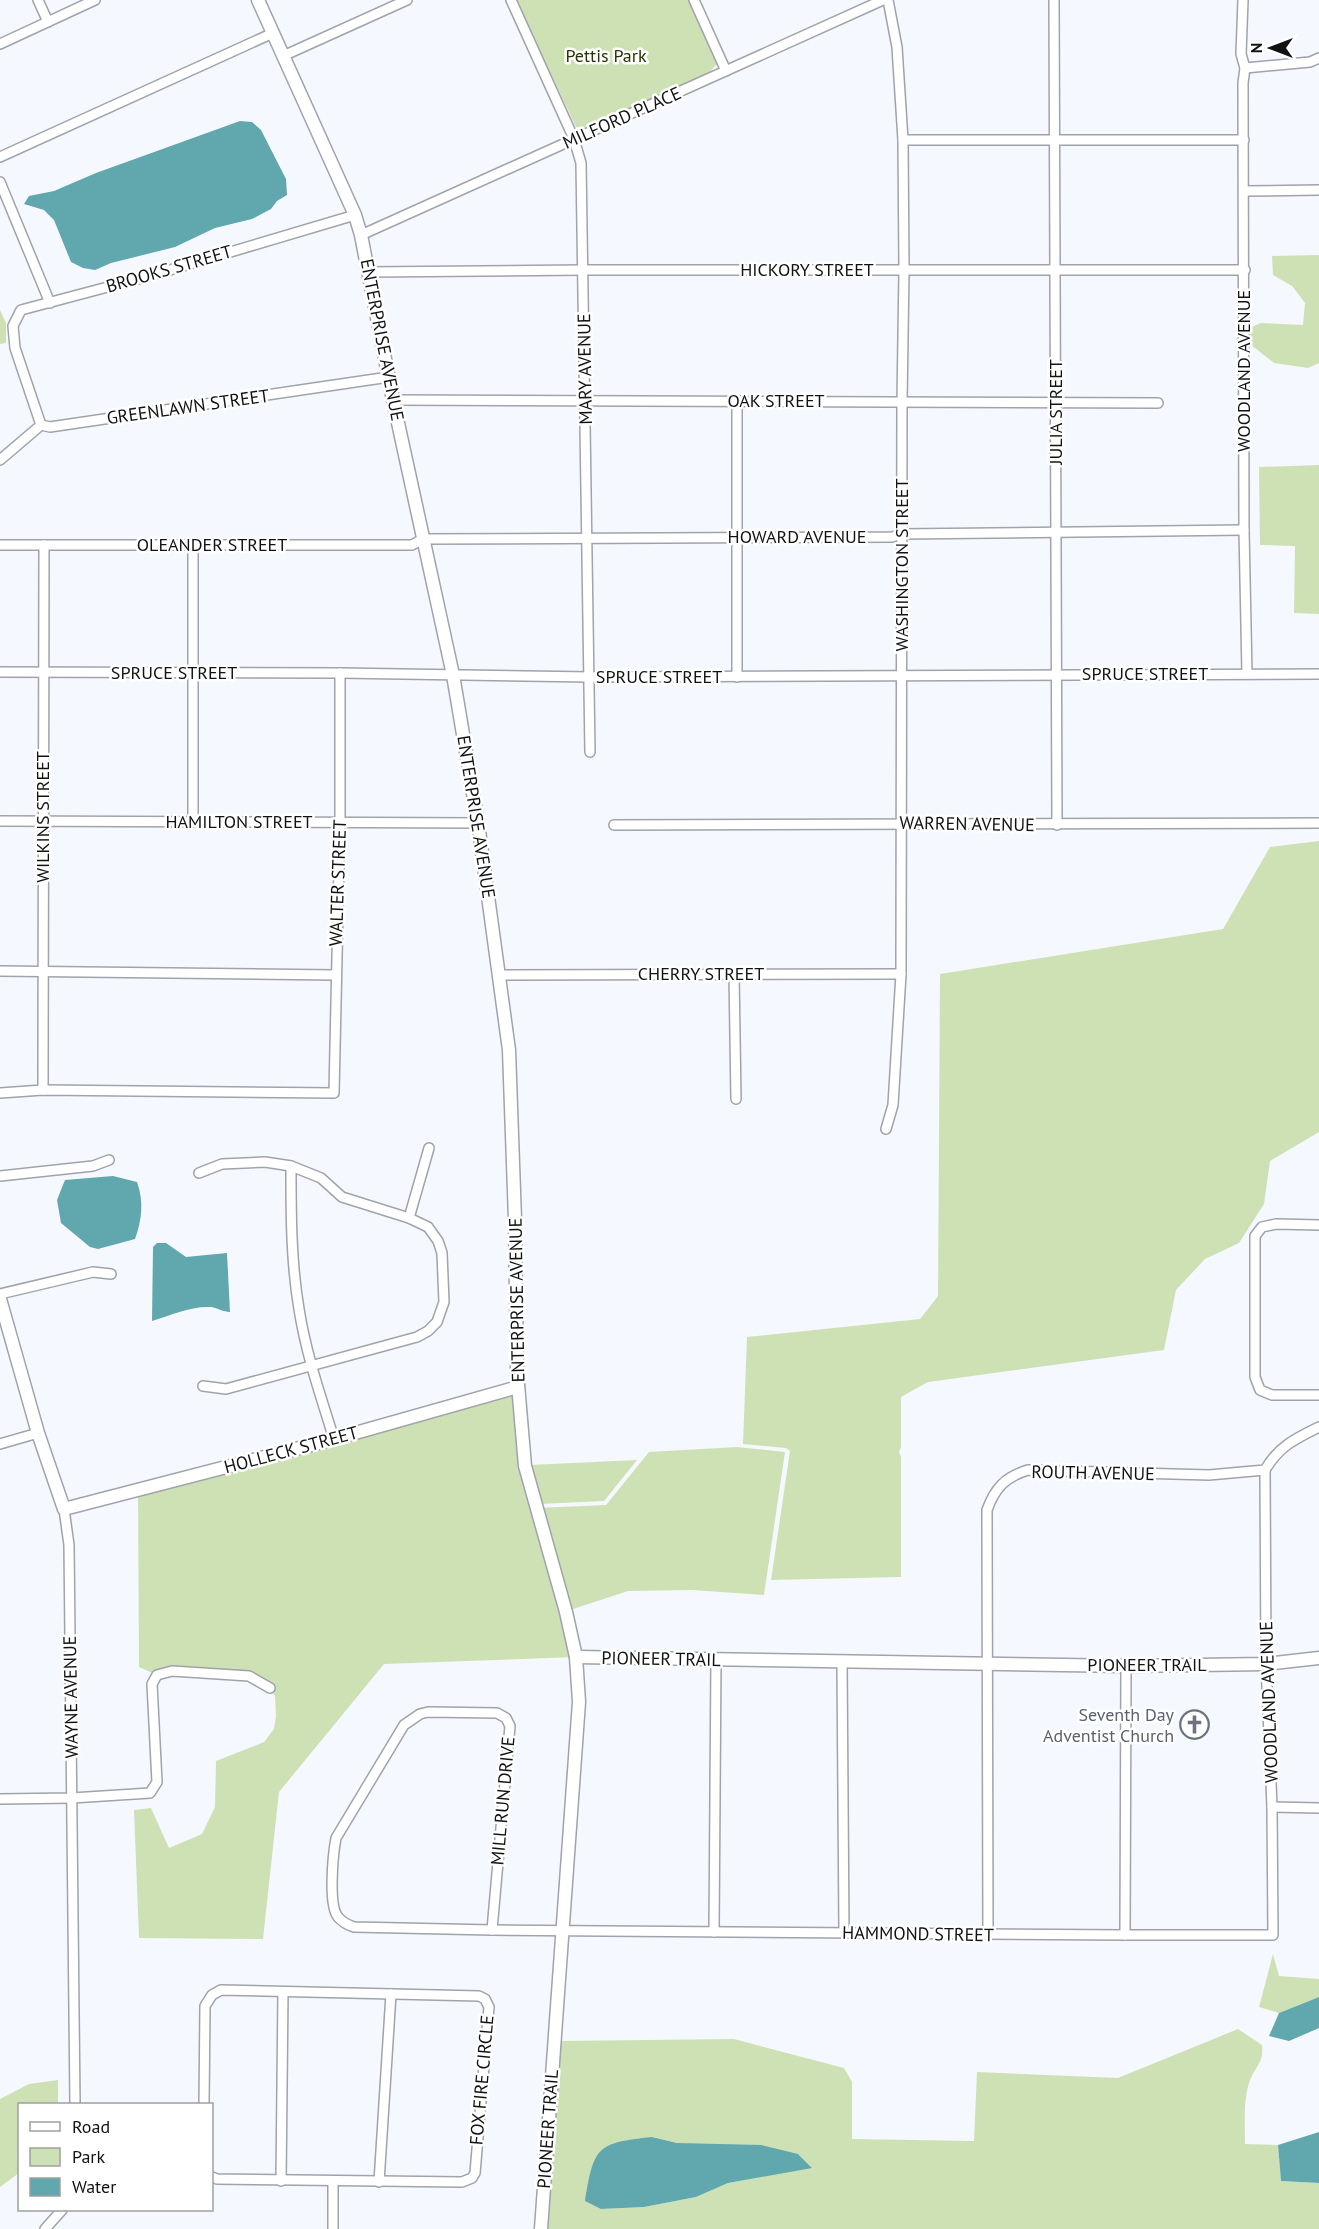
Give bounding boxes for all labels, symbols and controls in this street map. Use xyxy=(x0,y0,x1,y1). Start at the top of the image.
north arrow xyxy=(1241,18,1301,78)
text: N xyxy=(1246,43,1266,53)
park label: Pettis Park xyxy=(565,44,647,67)
street label: MILFORD PLACE xyxy=(559,81,685,154)
street label: BROOKS STREET xyxy=(103,240,234,297)
street label: ENTERPRISE AVENUE xyxy=(355,257,409,423)
street label: HICKORY STREET xyxy=(740,258,874,281)
street label: WOODLAND AVENUE xyxy=(1232,290,1255,452)
street label: MARY AVENUE xyxy=(572,313,597,425)
street label: JULIA STREET xyxy=(1044,359,1067,466)
street label: GREENLAWN STREET xyxy=(105,384,271,429)
street label: OAK STREET xyxy=(727,389,825,412)
street label: WASHINGTON STREET xyxy=(890,479,913,651)
street label: HOWARD AVENUE xyxy=(728,525,866,548)
street label: OLEANDER STREET xyxy=(137,533,287,556)
street label: SPRUCE STREET xyxy=(111,661,237,684)
street label: SPRUCE STREET xyxy=(1082,662,1208,685)
street label: SPRUCE STREET xyxy=(596,665,722,688)
street label: ENTERPRISE AVENUE xyxy=(452,734,501,900)
street label: WILKINS STREET xyxy=(31,751,54,883)
street label: HAMILTON STREET xyxy=(165,810,313,833)
street label: WARREN AVENUE xyxy=(899,811,1035,836)
street label: WALTER STREET xyxy=(324,819,351,947)
street label: CHERRY STREET xyxy=(638,962,764,985)
street label: ENTERPRISE AVENUE xyxy=(504,1217,529,1383)
street label: HOLLECK STREET xyxy=(221,1421,360,1478)
street label: ROUTH AVENUE xyxy=(1031,1460,1155,1485)
street label: WOODLAND AVENUE xyxy=(1254,1621,1283,1783)
street label: WAYNE AVENUE xyxy=(58,1635,83,1759)
street label: PIONEER TRAIL xyxy=(601,1646,721,1671)
street label: PIONEER TRAIL xyxy=(1087,1653,1207,1676)
place label: Seventh Day Adventist Church xyxy=(1043,1703,1175,1747)
church icon: Seventh Day Adventist Church xyxy=(1179,1709,1211,1741)
street label: MILL RUN DRIVE xyxy=(485,1736,520,1866)
street label: HAMMOND STREET xyxy=(842,1921,994,1946)
street label: FOX FIRE CIRCLE xyxy=(464,2014,499,2146)
street label: PIONEER TRAIL xyxy=(532,2069,563,2189)
legend xyxy=(18,2103,213,2211)
text: Road xyxy=(72,2115,110,2138)
text: Park xyxy=(72,2145,105,2168)
text: Water xyxy=(72,2175,116,2198)

